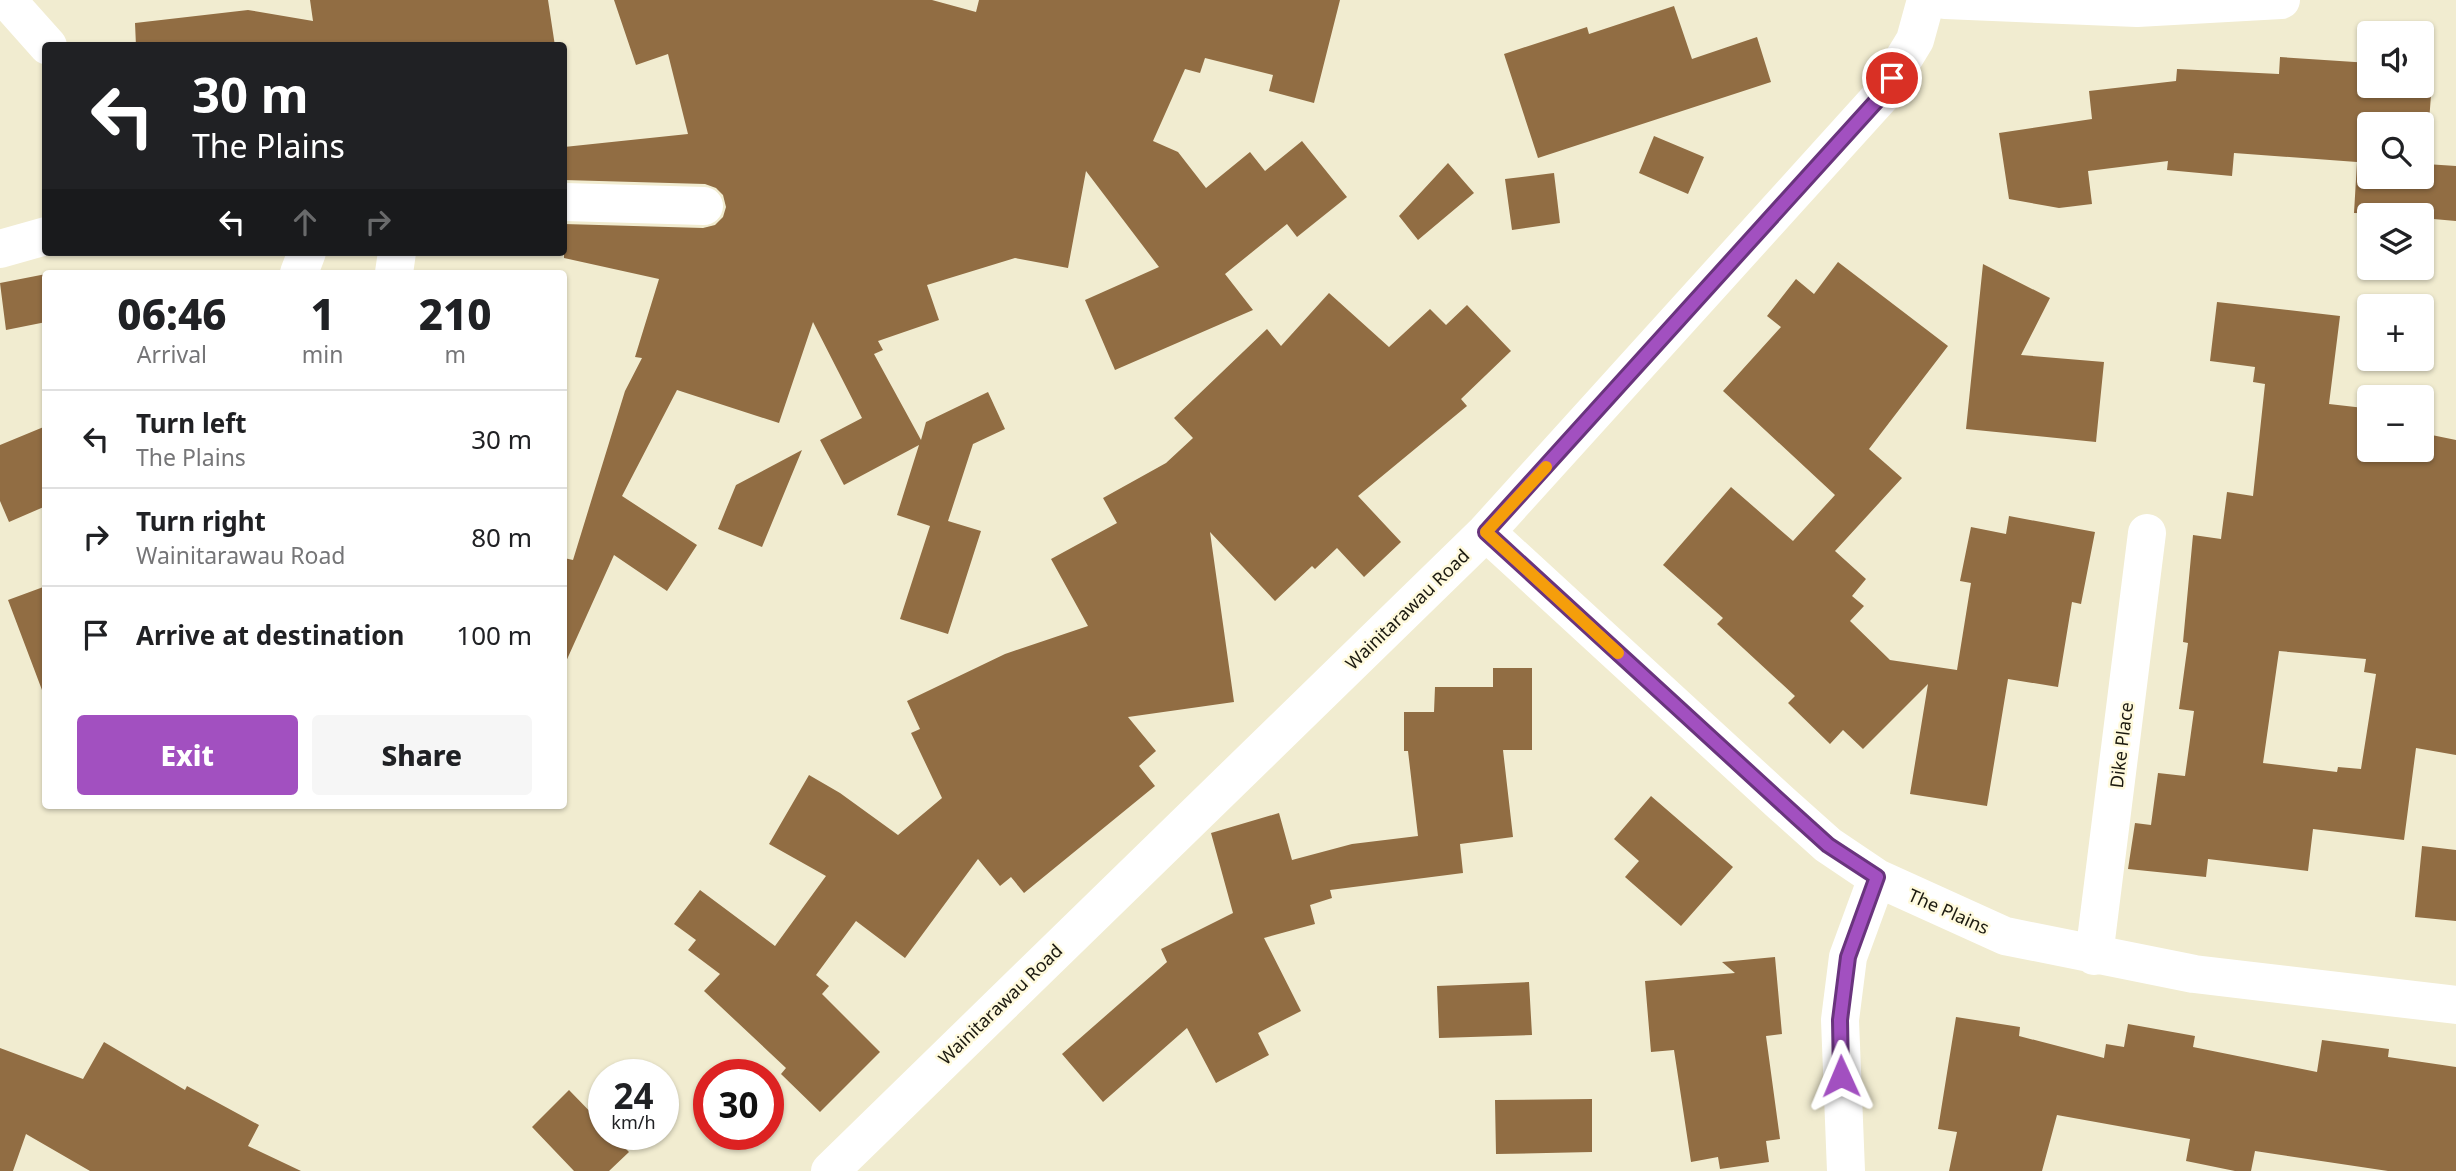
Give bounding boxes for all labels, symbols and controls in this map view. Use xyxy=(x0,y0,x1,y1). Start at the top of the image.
map controls xyxy=(2357,21,2434,462)
button: sound xyxy=(2357,21,2434,98)
pin xyxy=(1862,48,1922,108)
icon: arrive xyxy=(1873,59,1911,97)
text: 30 m xyxy=(192,61,309,127)
icon: left xyxy=(77,70,168,161)
button: search xyxy=(2357,112,2434,189)
text: The Plains xyxy=(192,124,345,167)
icon: left xyxy=(213,203,251,241)
icon: ahead xyxy=(286,203,324,241)
icon: right xyxy=(359,203,397,241)
button: layers xyxy=(2357,203,2434,280)
text: 06:46 xyxy=(117,285,226,342)
text: 1 xyxy=(310,285,335,342)
text: 210 xyxy=(419,285,492,342)
button: + xyxy=(2357,294,2434,371)
text: Arrival xyxy=(137,338,207,370)
text: min xyxy=(302,338,343,370)
text: m xyxy=(444,338,466,370)
button: − xyxy=(2357,385,2434,462)
text: Turn left xyxy=(136,405,247,441)
icon: left xyxy=(77,420,115,458)
text: 30 m xyxy=(471,421,532,457)
text: The Plains xyxy=(136,441,246,473)
text: Turn right xyxy=(136,503,266,539)
icon: right xyxy=(77,518,115,556)
text: 80 m xyxy=(471,519,532,555)
text: Wainitarawau Road xyxy=(136,539,346,571)
street label: Wainitarawau Road xyxy=(1340,543,1474,675)
icon: arrive xyxy=(77,616,115,654)
text: Arrive at destination xyxy=(136,617,405,653)
text: 100 m xyxy=(456,617,532,653)
street label: Dike Place xyxy=(2104,701,2138,789)
button: Exit xyxy=(77,715,298,795)
button: Share xyxy=(312,715,532,795)
street label: The Plains xyxy=(1905,883,1993,939)
street label: Wainitarawau Road xyxy=(933,938,1067,1070)
position arrow xyxy=(1804,1039,1878,1113)
speed limit sign: 30 xyxy=(693,1059,784,1150)
text: 24 xyxy=(613,1072,654,1119)
text: km/h xyxy=(611,1110,656,1134)

